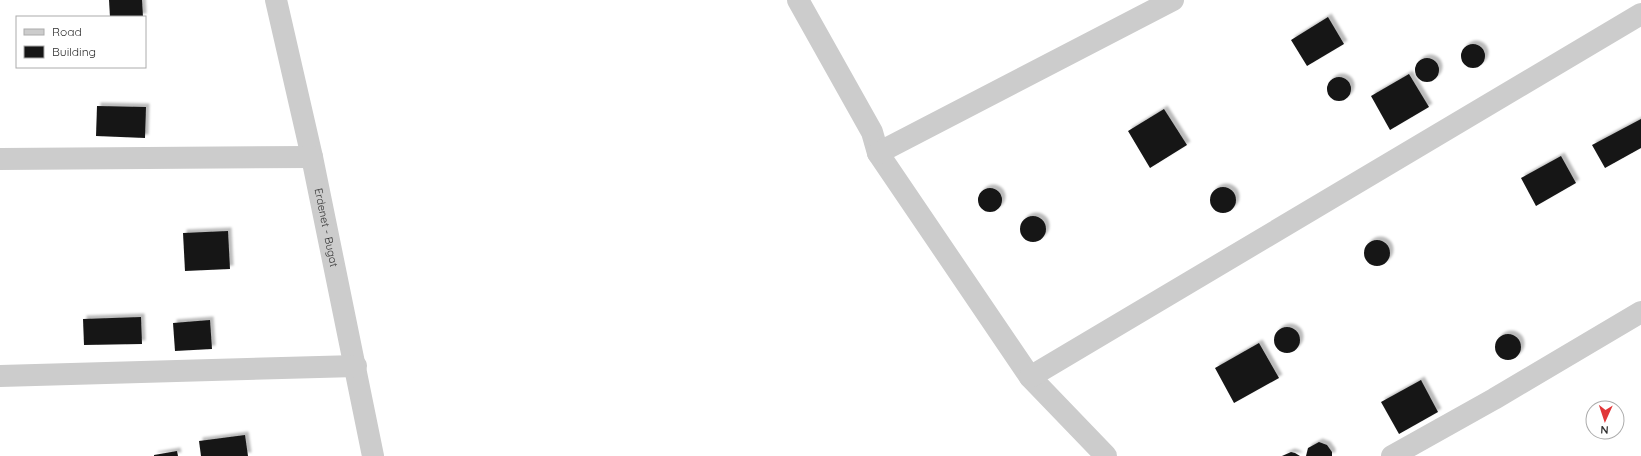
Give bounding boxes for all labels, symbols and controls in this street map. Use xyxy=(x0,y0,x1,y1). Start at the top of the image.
legend xyxy=(16,16,146,68)
text: Road xyxy=(52,24,82,39)
text: Building xyxy=(52,44,96,59)
street label: Erdenet - Bugat xyxy=(311,187,341,268)
north arrow xyxy=(1585,400,1625,440)
text: N xyxy=(1600,423,1609,437)

